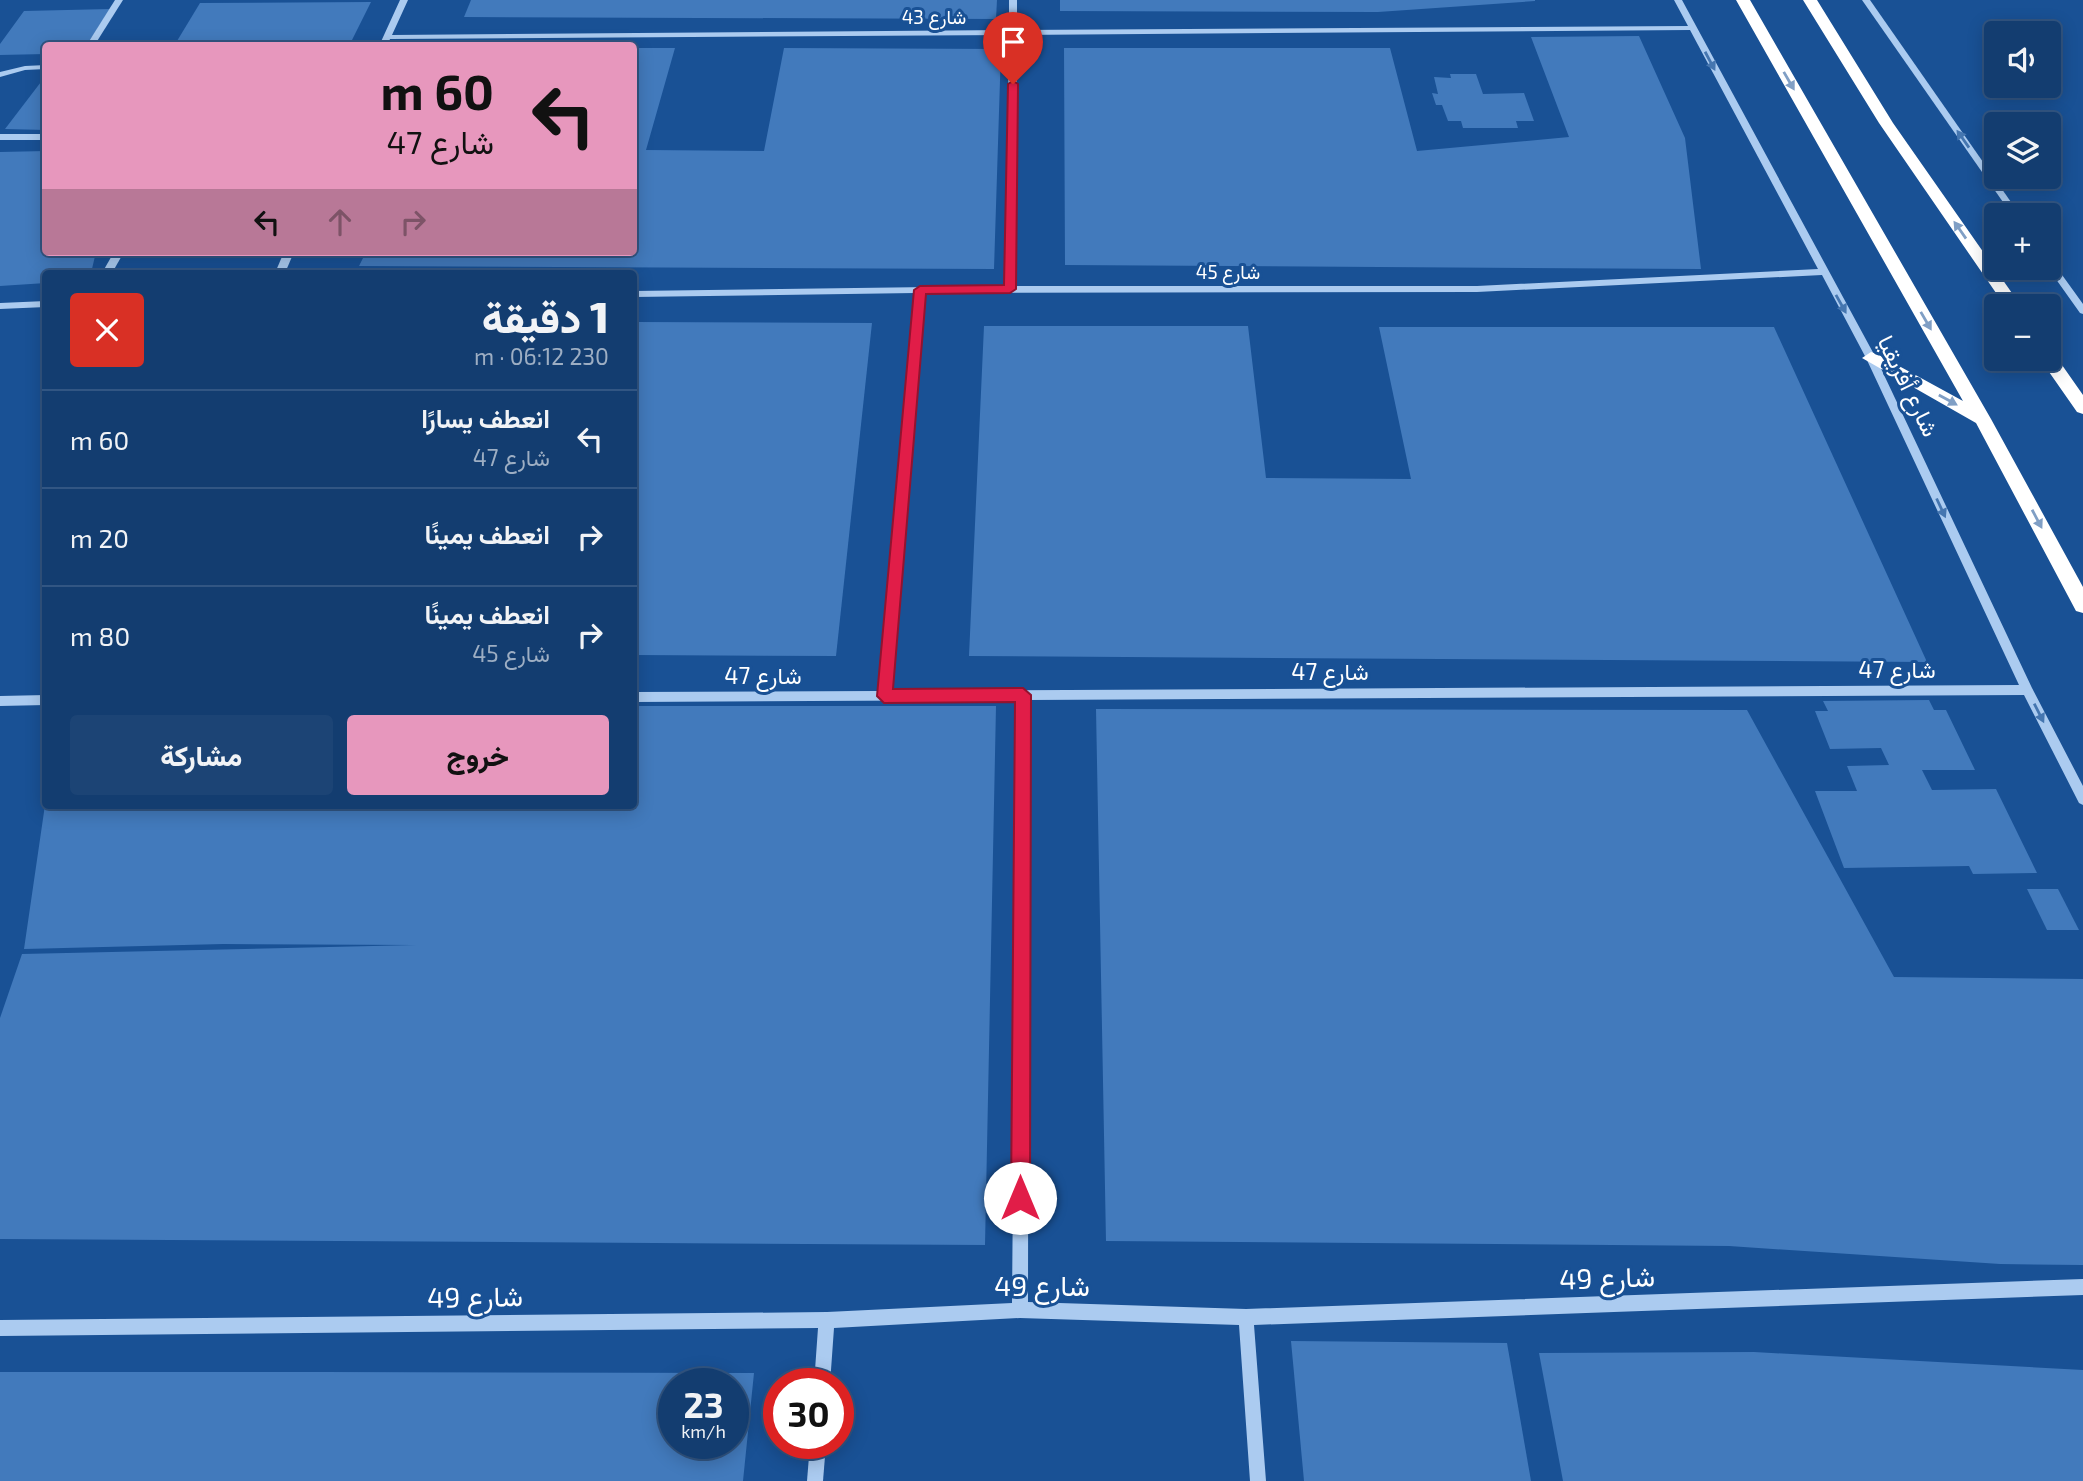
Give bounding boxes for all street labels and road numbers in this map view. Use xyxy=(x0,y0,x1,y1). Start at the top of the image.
street label: شارع 43 xyxy=(902,5,966,30)
street label: شارع 45 xyxy=(1196,260,1260,285)
street label: شارع أفريقيا xyxy=(1870,330,1945,442)
street label: شارع 47 xyxy=(1858,655,1936,686)
street label: شارع 47 xyxy=(1291,657,1369,688)
street label: شارع 47 xyxy=(724,661,802,692)
street label: شارع 49 xyxy=(1558,1258,1656,1299)
street label: شارع 49 xyxy=(994,1268,1090,1305)
street label: شارع 49 xyxy=(427,1278,523,1317)

